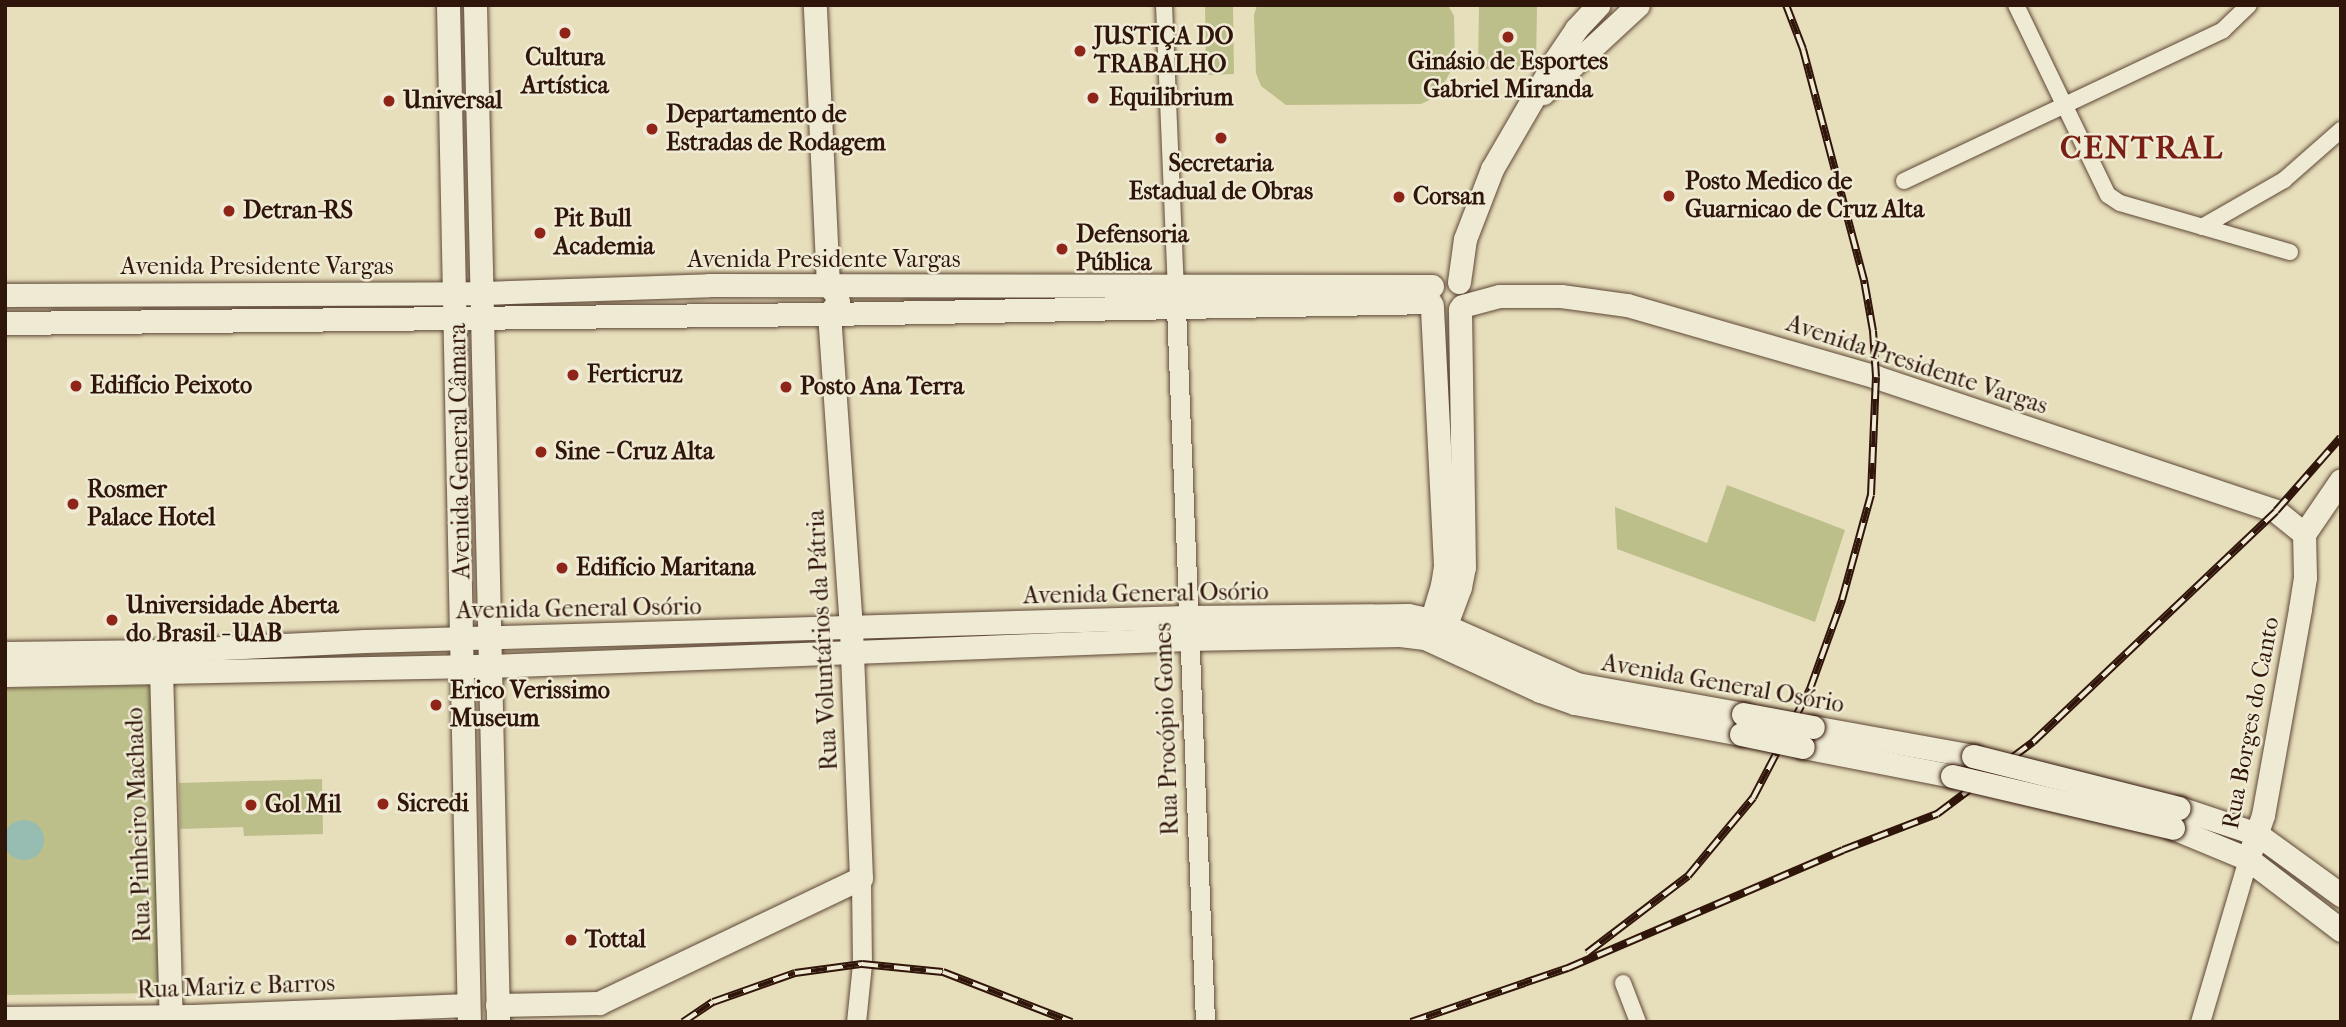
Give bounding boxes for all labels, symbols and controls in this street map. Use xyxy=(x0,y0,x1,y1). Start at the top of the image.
place label: JUSTIÇA DO TRABALHO xyxy=(1094,23,1234,79)
marker: Cultura Artística xyxy=(557,25,573,41)
marker: Ginásio de Esportes Gabriel Miranda xyxy=(1500,29,1516,45)
marker: JUSTIÇA DO TRABALHO xyxy=(1072,43,1088,59)
place label: Cultura Artística xyxy=(521,44,609,100)
place label: Ginásio de Esportes Gabriel Miranda xyxy=(1408,48,1608,104)
place label: Equilibrium xyxy=(1109,84,1233,112)
place label: Universal xyxy=(403,87,503,115)
marker: Equilibrium xyxy=(1083,88,1103,108)
marker: Universal xyxy=(381,93,397,109)
place label: Departamento de Estradas de Rodagem xyxy=(666,101,886,157)
marker: Departamento de Estradas de Rodagem xyxy=(644,121,660,137)
district label: CENTRAL xyxy=(2061,129,2223,167)
marker: Secretaria Estadual de Obras xyxy=(1213,130,1229,146)
place label: Secretaria Estadual de Obras xyxy=(1129,150,1313,206)
place label: Posto Medico de Guarnicao de Cruz Alta xyxy=(1685,168,1924,224)
place label: Corsan xyxy=(1413,183,1485,211)
marker: Posto Medico de Guarnicao de Cruz Alta xyxy=(1659,186,1679,206)
marker: Corsan xyxy=(1391,189,1407,205)
place label: Detran-RS xyxy=(243,197,353,225)
marker: Detran-RS xyxy=(221,203,237,219)
place label: Pit Bull Academia xyxy=(554,205,654,261)
place label: Defensoria Pública xyxy=(1076,221,1189,277)
marker: Pit Bull Academia xyxy=(532,225,548,241)
marker: Defensoria Pública xyxy=(1054,241,1070,257)
street label: Avenida Presidente Vargas xyxy=(687,246,961,274)
street label: Avenida Presidente Vargas xyxy=(120,253,394,281)
street label: Avenida Presidente Vargas xyxy=(1783,309,2051,421)
street label: Avenida General Câmara xyxy=(443,323,477,579)
place label: Ferticruz xyxy=(587,361,683,389)
marker: Ferticruz xyxy=(565,367,581,383)
place label: Edifício Peixoto xyxy=(90,372,252,400)
place label: Posto Ana Terra xyxy=(800,373,964,401)
marker: Edifício Peixoto xyxy=(68,378,84,394)
marker: Posto Ana Terra xyxy=(778,379,794,395)
place label: Sine - Cruz Alta xyxy=(555,438,714,466)
marker: Sine - Cruz Alta xyxy=(533,444,549,460)
place label: Rosmer Palace Hotel xyxy=(87,476,215,532)
marker: Rosmer Palace Hotel xyxy=(65,496,81,512)
street label: Rua Voluntários da Pátria xyxy=(802,509,844,771)
place label: Edifício Maritana xyxy=(576,554,755,582)
marker: Edifício Maritana xyxy=(554,560,570,576)
street label: Avenida General Osório xyxy=(1023,577,1269,611)
place label: Universidade Aberta do Brasil - UAB xyxy=(126,592,339,648)
street label: Avenida General Osório xyxy=(456,592,702,626)
marker: Universidade Aberta do Brasil - UAB xyxy=(104,612,120,628)
street label: Rua Borges do Canto xyxy=(2216,615,2286,831)
street label: Rua Procópio Gomes xyxy=(1149,622,1185,836)
street label: Avenida General Osório xyxy=(1600,649,1846,719)
place label: Erico Verissimo Museum xyxy=(450,677,610,733)
marker: Erico Verissimo Museum xyxy=(428,697,444,713)
street label: Rua Pinheiro Machado xyxy=(121,707,157,943)
place label: Sicredi xyxy=(397,790,469,818)
place label: Gol Mil xyxy=(265,791,341,819)
marker: Sicredi xyxy=(375,796,391,812)
marker: Gol Mil xyxy=(243,797,259,813)
place label: Tottal xyxy=(585,926,646,954)
marker: Tottal xyxy=(563,932,579,948)
street label: Rua Mariz e Barros xyxy=(137,969,335,1005)

